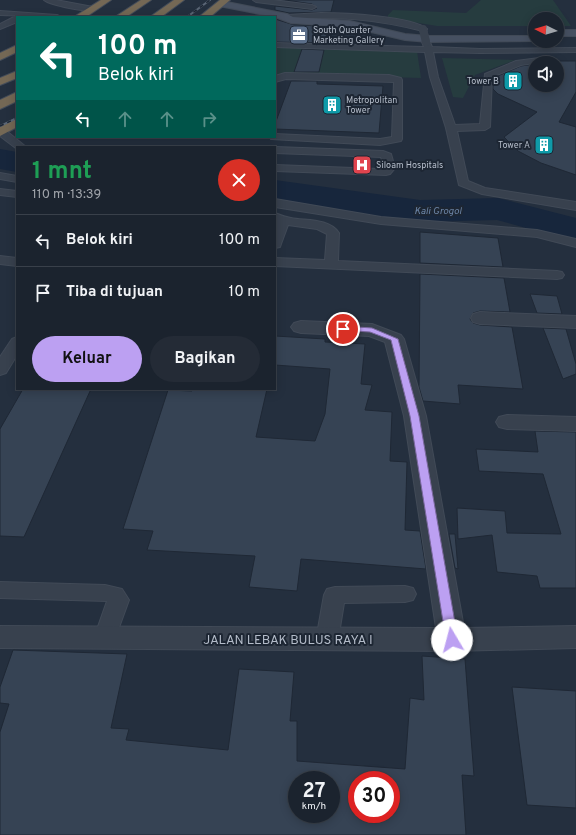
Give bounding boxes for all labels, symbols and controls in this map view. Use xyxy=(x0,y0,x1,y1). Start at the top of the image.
north arrow xyxy=(528,12,564,48)
map controls xyxy=(528,12,564,92)
office icon: South Quarter Marketing Gallery xyxy=(288,24,310,46)
place label: South Quarter Marketing Gallery xyxy=(313,25,385,46)
text: 100 m xyxy=(98,29,178,65)
icon: left xyxy=(32,32,84,84)
button: sound xyxy=(528,56,564,92)
text: Belok kiri xyxy=(98,64,174,87)
building icon: Tower B xyxy=(502,70,524,92)
place label: Tower B xyxy=(467,76,499,87)
building icon: Metropolitan Tower xyxy=(321,94,343,116)
place label: Metropolitan Tower xyxy=(346,95,397,116)
icon: left xyxy=(72,108,94,130)
icon: ahead xyxy=(114,108,136,130)
icon: ahead xyxy=(156,108,178,130)
icon: right xyxy=(198,108,220,130)
building icon: Tower A xyxy=(533,134,555,156)
place label: Tower A xyxy=(498,140,530,151)
hospital icon: Siloam Hospitals xyxy=(351,154,373,176)
text: 1 mnt xyxy=(32,157,92,187)
button: close xyxy=(218,159,260,201)
place label: Siloam Hospitals xyxy=(376,160,443,171)
text: 110 m · 13:39 xyxy=(32,187,101,203)
water label: Kali Grogol xyxy=(414,205,462,218)
icon: left xyxy=(32,230,54,252)
text: Belok kiri xyxy=(66,231,133,250)
text: 100 m xyxy=(219,231,260,250)
icon: arrive xyxy=(32,282,54,304)
text: Tiba di tujuan xyxy=(66,283,163,302)
text: 10 m xyxy=(229,283,260,302)
pin xyxy=(326,312,360,346)
icon: arrive xyxy=(332,318,354,340)
button: Keluar xyxy=(32,336,142,382)
button: Bagikan xyxy=(150,336,260,382)
position arrow xyxy=(431,619,473,661)
street label: JALAN LEBAK BULUS RAYA I xyxy=(203,633,373,649)
speed limit sign: 30 xyxy=(348,771,400,823)
text: 27 xyxy=(303,779,325,805)
text: km/h xyxy=(302,800,326,813)

